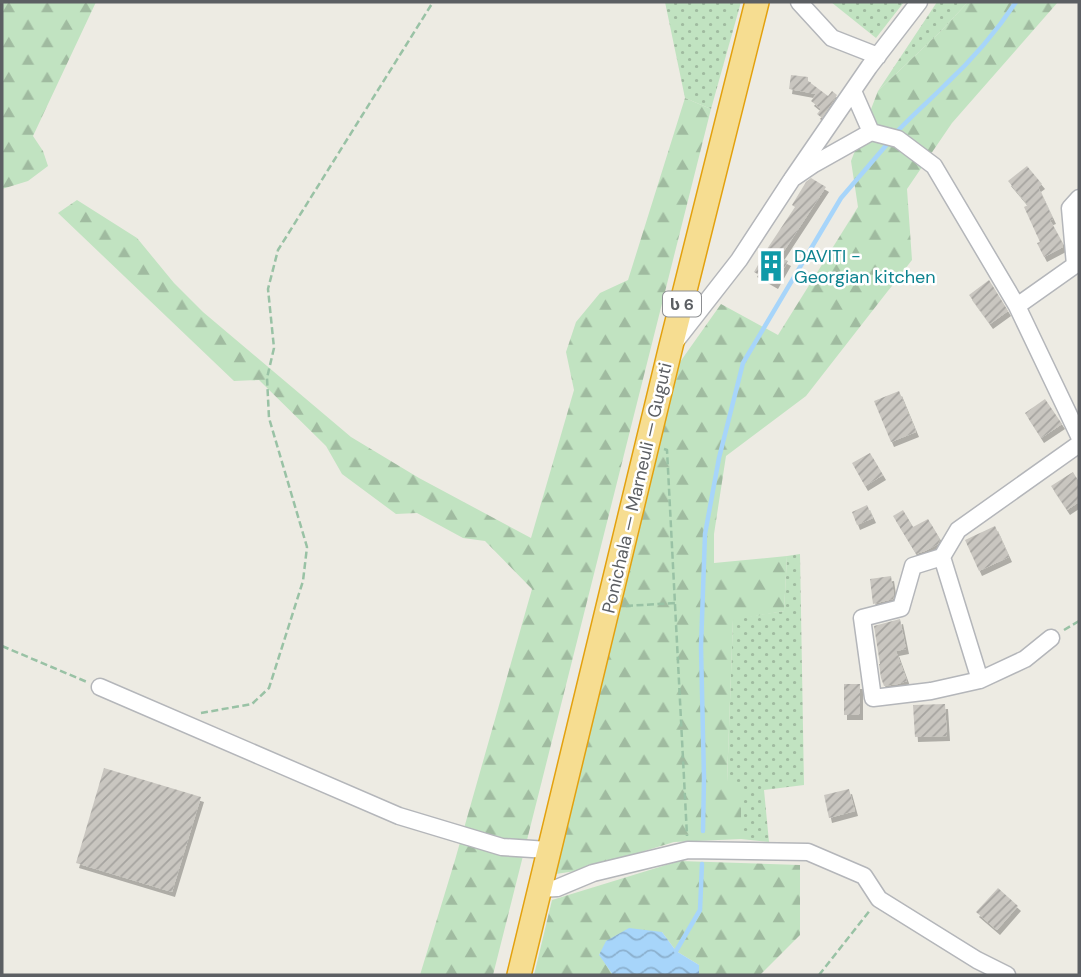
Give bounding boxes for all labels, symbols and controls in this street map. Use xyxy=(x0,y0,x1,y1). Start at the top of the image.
place label: DAVITI - Georgian kitchen xyxy=(794,244,936,289)
building icon: DAVITI - Georgian kitchen xyxy=(754,249,788,283)
road number: ს 6 xyxy=(663,292,701,316)
street label: Ponichala — Marneuli — Guguti xyxy=(596,360,678,616)

